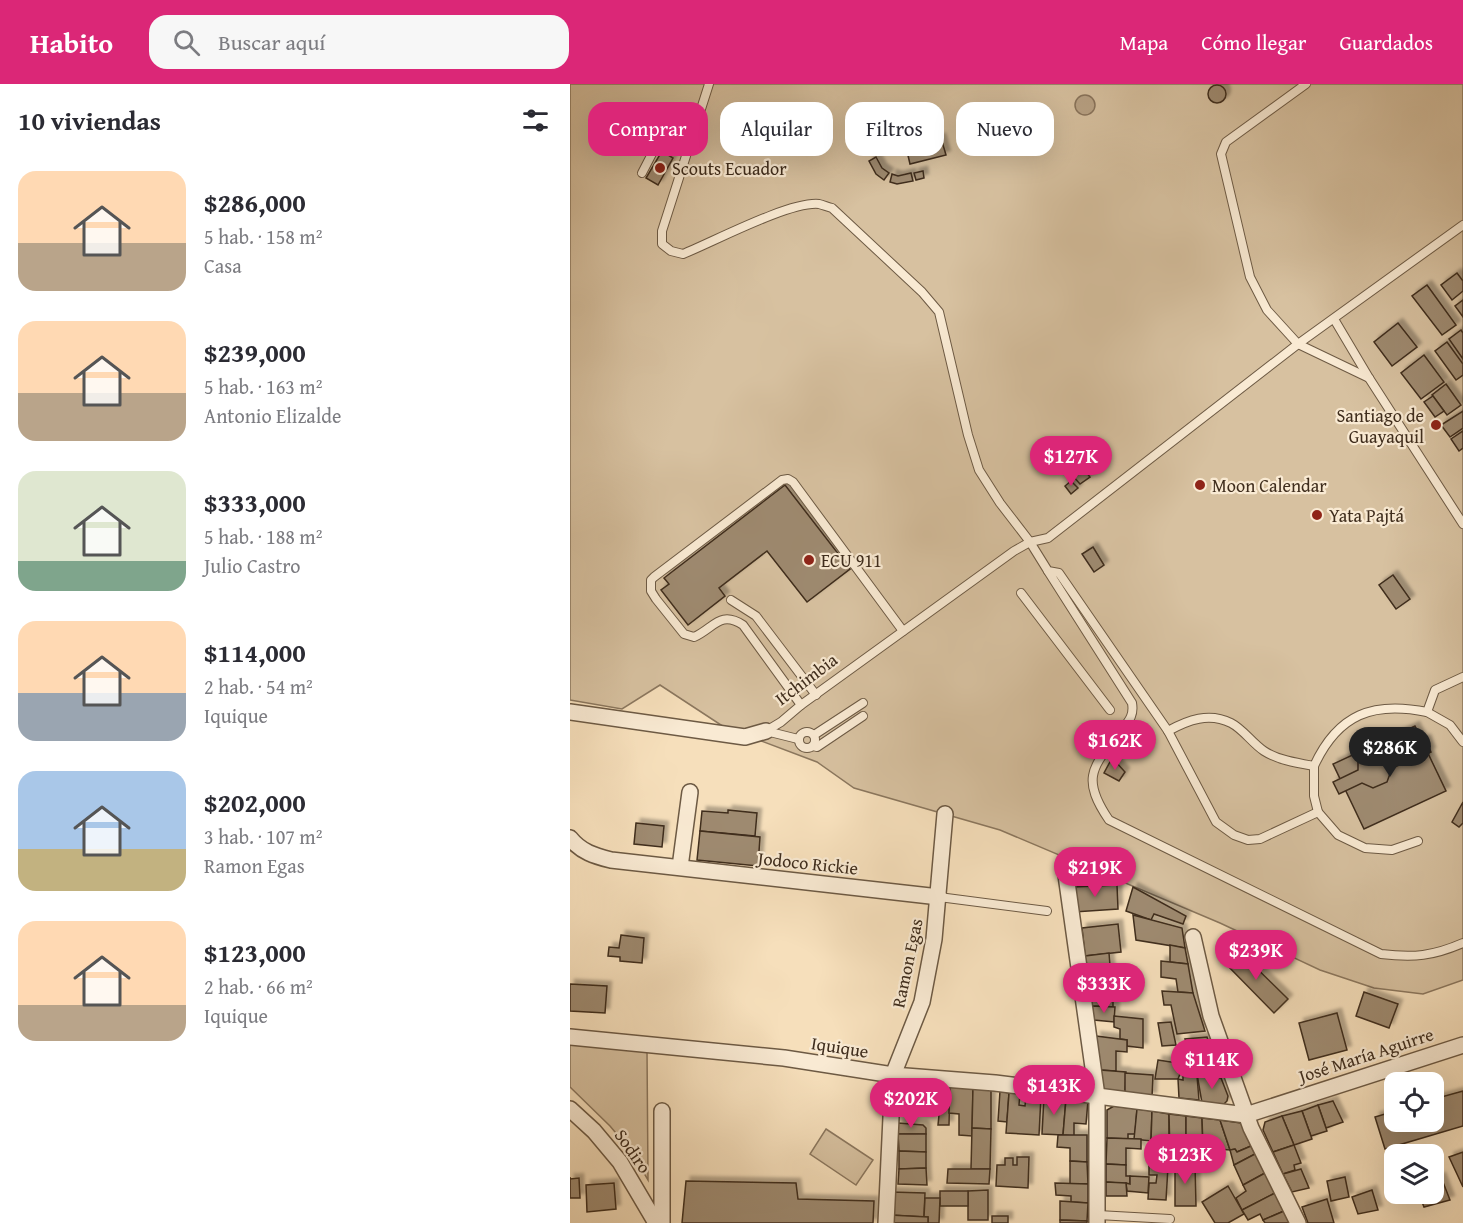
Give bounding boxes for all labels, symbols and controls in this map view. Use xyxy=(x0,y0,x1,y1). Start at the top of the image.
search box xyxy=(149,15,569,69)
text: Habito xyxy=(30,22,113,63)
icon: search xyxy=(170,26,203,59)
text: Buscar aquí xyxy=(218,26,325,58)
text: Mapa xyxy=(1120,27,1168,58)
text: Cómo llegar xyxy=(1201,27,1306,58)
text: Guardados xyxy=(1339,27,1433,58)
text: 10 viviendas xyxy=(18,101,161,140)
chip: Comprar xyxy=(588,102,708,156)
chip: Alquilar xyxy=(720,102,833,156)
chip: Filtros xyxy=(845,102,944,156)
chip: Nuevo xyxy=(956,102,1054,156)
icon: filters xyxy=(519,104,552,137)
place label: Scouts Ecuador xyxy=(672,155,787,182)
marker: Scouts Ecuador xyxy=(653,161,667,175)
text: $286,000 xyxy=(204,183,306,222)
icon: home xyxy=(66,195,138,267)
text: 5 hab. · 158 m² xyxy=(204,222,322,251)
text: Casa xyxy=(204,251,242,280)
text: $239,000 xyxy=(204,333,306,372)
icon: home xyxy=(66,345,138,417)
text: 5 hab. · 163 m² xyxy=(204,372,322,401)
text: Antonio Elizalde xyxy=(204,401,341,430)
place label: Santiago de Guayaquil xyxy=(1337,402,1424,450)
marker: Santiago de Guayaquil xyxy=(1429,418,1443,432)
pin: $127K xyxy=(1029,436,1113,487)
text: $127K xyxy=(1044,441,1098,470)
place label: Moon Calendar xyxy=(1212,472,1327,499)
marker: Moon Calendar xyxy=(1193,478,1207,492)
text: $333,000 xyxy=(204,483,306,522)
icon: home xyxy=(66,495,138,567)
place label: Yata Pajtá xyxy=(1329,502,1404,529)
marker: Yata Pajtá xyxy=(1310,508,1324,522)
text: 5 hab. · 188 m² xyxy=(204,522,322,551)
place label: ECU 911 xyxy=(821,547,882,574)
text: Julio Castro xyxy=(204,551,300,580)
marker: ECU 911 xyxy=(802,553,816,567)
text: $114,000 xyxy=(204,633,306,672)
icon: home xyxy=(66,645,138,717)
street label: Itchimbia xyxy=(769,646,843,712)
text: 2 hab. · 54 m² xyxy=(204,672,313,701)
text: Iquique xyxy=(204,701,268,730)
pin: $162K xyxy=(1073,720,1157,771)
text: $162K xyxy=(1088,725,1142,754)
pin: $286K xyxy=(1348,727,1432,778)
text: $286K xyxy=(1363,732,1417,761)
text: $202,000 xyxy=(204,783,306,822)
icon: home xyxy=(66,795,138,867)
text: 3 hab. · 107 m² xyxy=(204,822,322,851)
street label: Jodoco Rickie xyxy=(755,844,859,882)
pin: $219K xyxy=(1053,847,1137,898)
text: Ramon Egas xyxy=(204,851,305,880)
text: $219K xyxy=(1068,852,1122,881)
street label: Ramon Egas xyxy=(884,916,930,1010)
pin: $239K xyxy=(1214,930,1298,981)
text: $123,000 xyxy=(204,933,306,972)
text: $239K xyxy=(1229,935,1283,964)
icon: home xyxy=(66,945,138,1017)
pin: $333K xyxy=(1062,963,1146,1014)
text: $333K xyxy=(1077,968,1131,997)
text: 2 hab. · 66 m² xyxy=(204,972,313,1001)
text: Iquique xyxy=(204,1001,268,1030)
street label: José María Aguirre xyxy=(1293,1020,1437,1090)
street label: Iquique xyxy=(810,1029,870,1065)
pin: $114K xyxy=(1170,1039,1254,1090)
text: $114K xyxy=(1185,1044,1239,1073)
pin: $143K xyxy=(1012,1065,1096,1116)
text: $143K xyxy=(1027,1070,1081,1099)
map controls xyxy=(1384,1072,1444,1204)
button: locate xyxy=(1384,1072,1444,1132)
pin: $202K xyxy=(869,1078,953,1129)
text: $202K xyxy=(884,1083,938,1112)
street label: Sodiro xyxy=(608,1123,658,1179)
pin: $123K xyxy=(1143,1134,1227,1185)
text: $123K xyxy=(1158,1139,1212,1168)
button: layers xyxy=(1384,1144,1444,1204)

